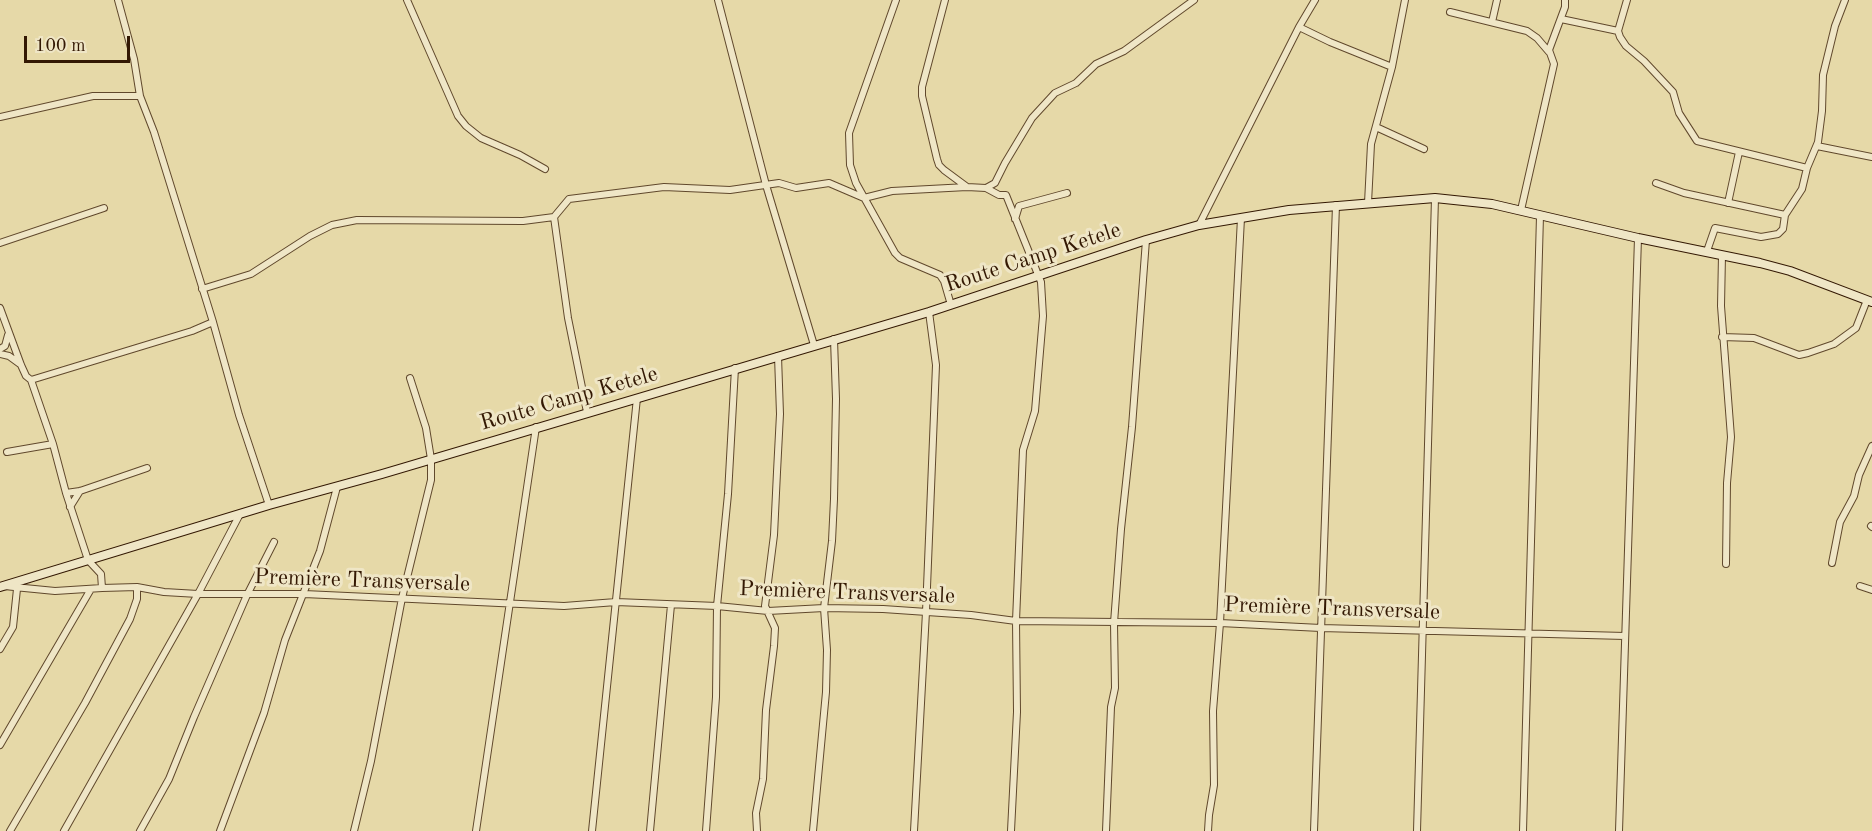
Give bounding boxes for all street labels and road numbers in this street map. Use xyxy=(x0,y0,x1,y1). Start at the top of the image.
street label: Route Camp Ketele xyxy=(942,217,1124,299)
street label: Route Camp Ketele xyxy=(477,361,661,437)
street label: Première Transversale xyxy=(254,564,470,598)
street label: Première Transversale xyxy=(739,576,955,610)
street label: Première Transversale xyxy=(1224,592,1440,626)

